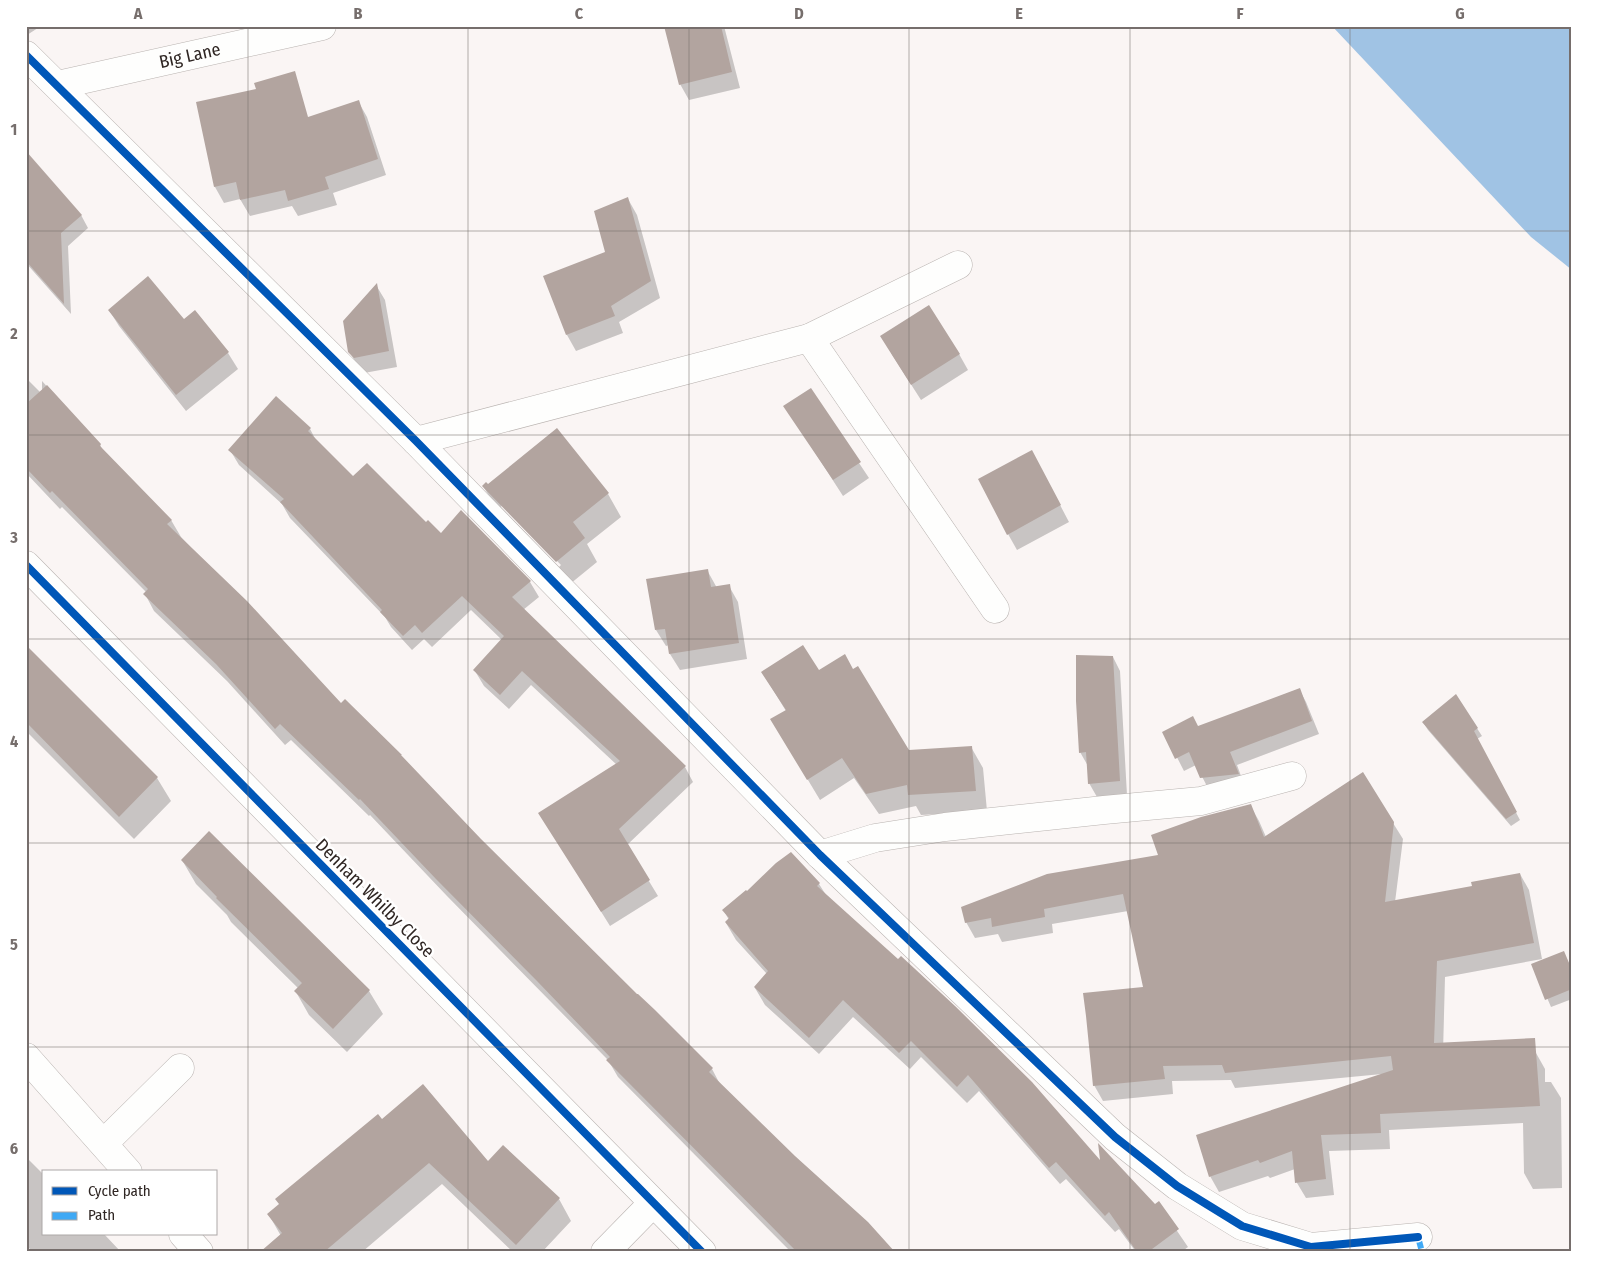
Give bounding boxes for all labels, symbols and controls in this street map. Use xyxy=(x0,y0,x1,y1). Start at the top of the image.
text: A xyxy=(133,4,143,23)
text: B xyxy=(354,4,363,23)
text: C xyxy=(575,4,584,23)
text: D xyxy=(794,4,804,23)
text: E xyxy=(1015,4,1023,23)
text: F xyxy=(1236,4,1244,23)
text: G xyxy=(1455,4,1465,23)
street label: Big Lane xyxy=(157,38,223,73)
text: 1 xyxy=(11,120,17,139)
text: 2 xyxy=(9,324,18,343)
text: 3 xyxy=(9,528,18,547)
text: 4 xyxy=(10,732,18,751)
street label: Denham Whilby Close xyxy=(311,834,439,962)
text: 5 xyxy=(10,935,18,954)
text: 6 xyxy=(10,1139,18,1158)
legend xyxy=(42,1170,218,1236)
text: Cycle path xyxy=(88,1182,151,1200)
text: Path xyxy=(88,1206,115,1224)

